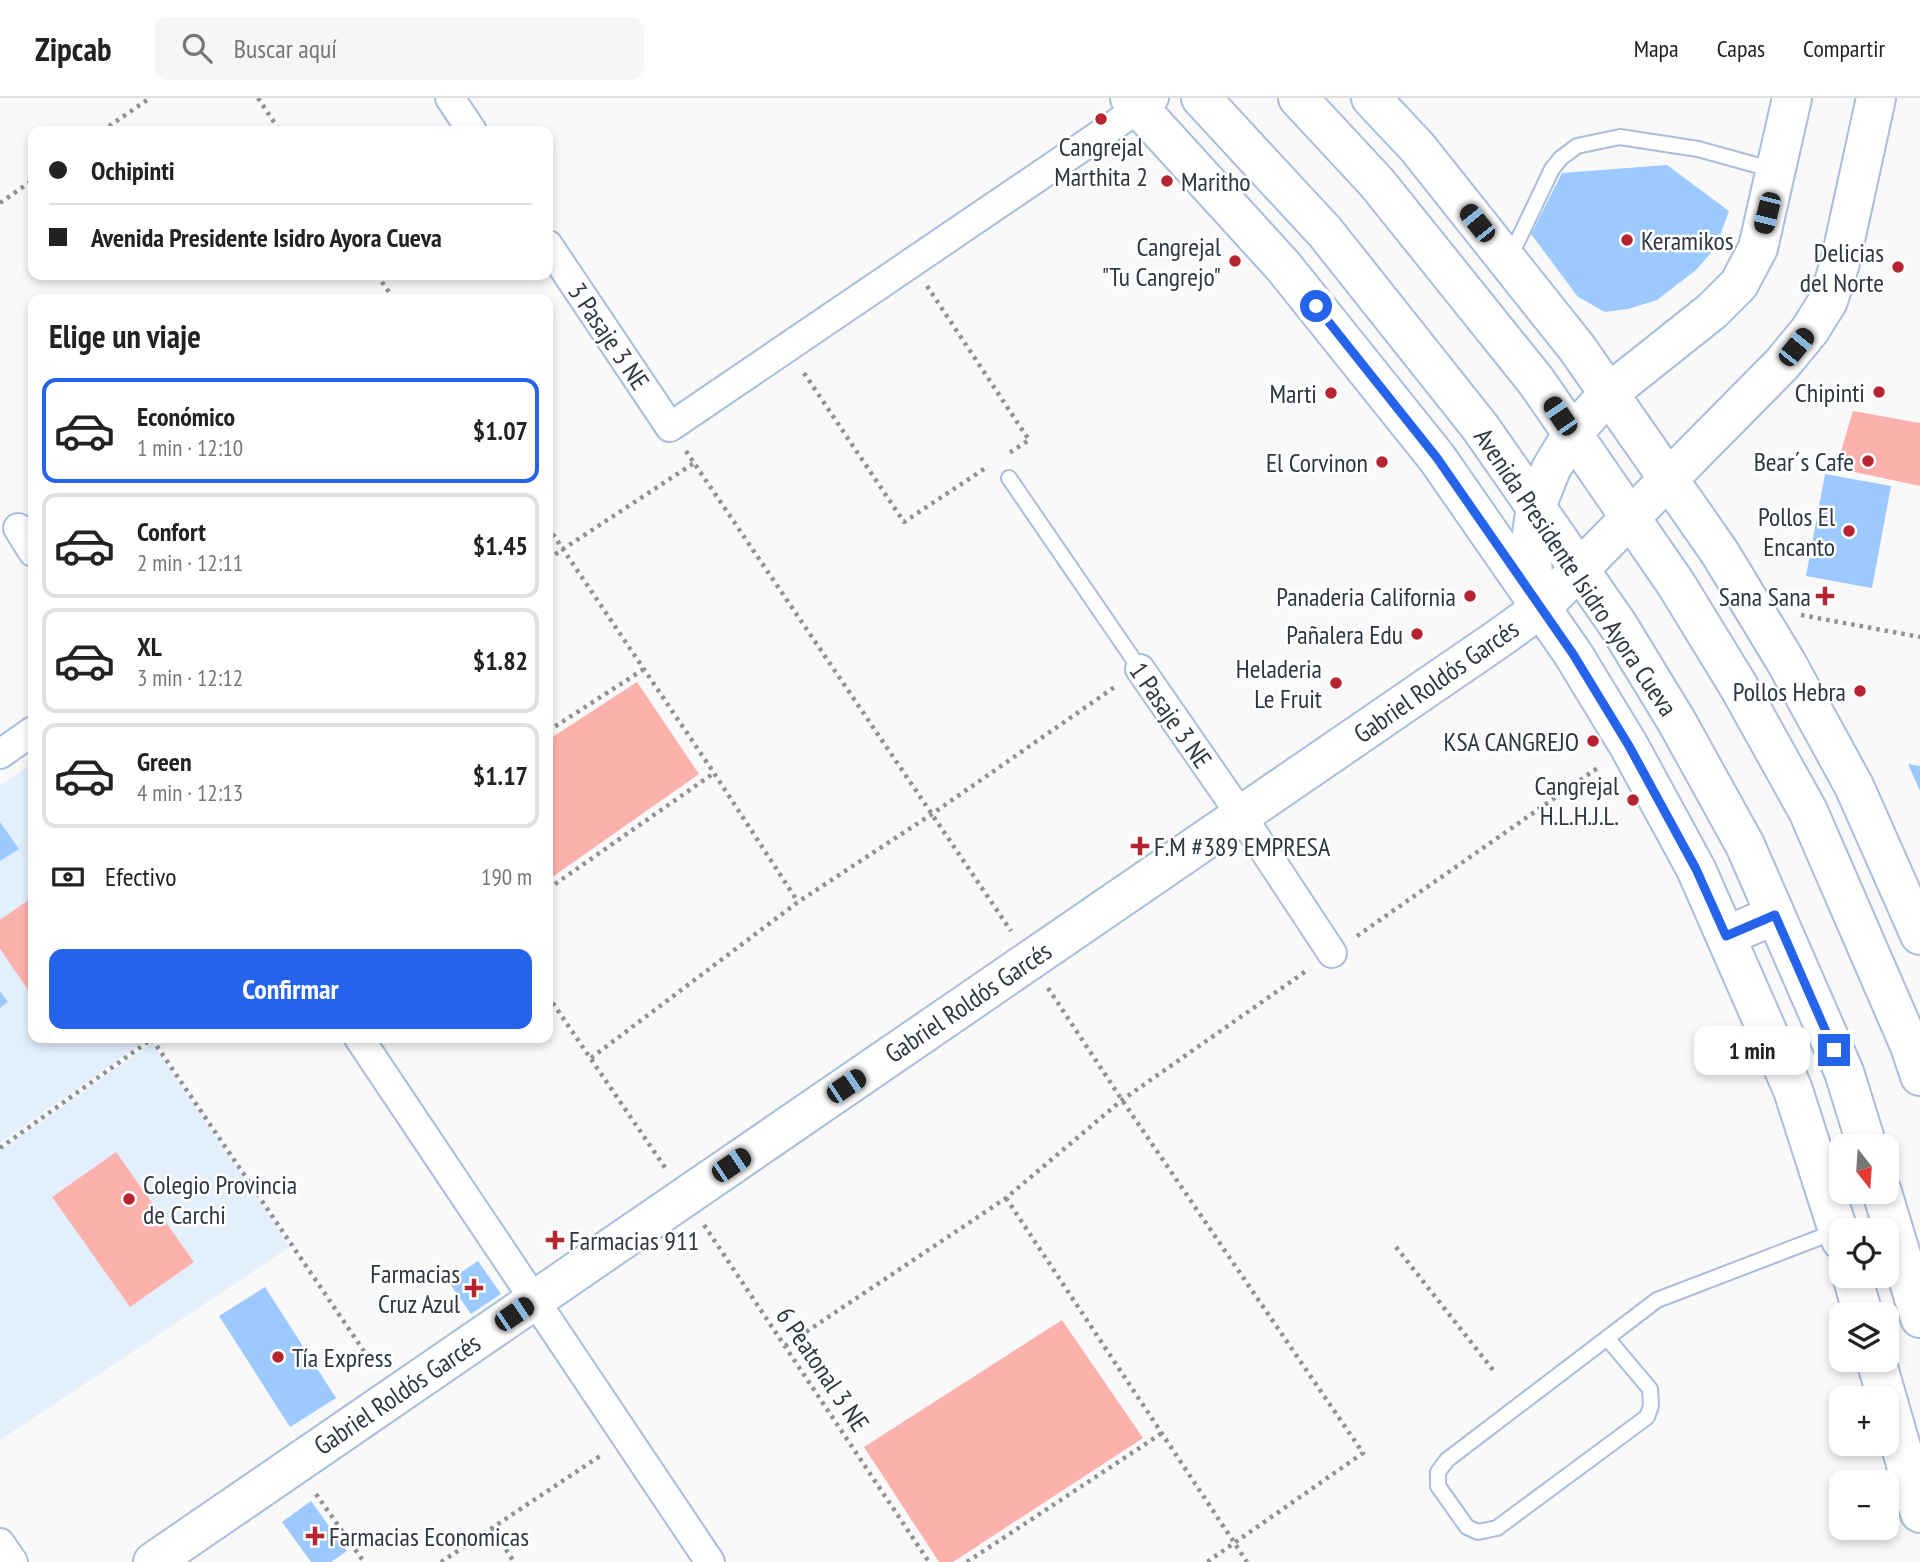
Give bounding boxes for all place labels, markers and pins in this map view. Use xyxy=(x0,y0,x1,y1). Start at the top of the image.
marker: Cangrejal Marthita 2 xyxy=(1093,111,1109,127)
place label: Cangrejal Marthita 2 xyxy=(1054,130,1148,193)
place label: Maritho xyxy=(1181,165,1251,198)
marker: Maritho xyxy=(1159,173,1175,189)
place label: Keramikos xyxy=(1641,224,1733,257)
place label: Cangrejal "Tu Cangrejo" xyxy=(1102,230,1221,293)
marker: Keramikos xyxy=(1619,232,1635,248)
place label: Delicias del Norte xyxy=(1800,236,1884,299)
marker: Cangrejal "Tu Cangrejo" xyxy=(1227,253,1243,269)
marker: Delicias del Norte xyxy=(1890,259,1906,275)
place label: Chipinti xyxy=(1795,376,1865,409)
place label: Marti xyxy=(1269,377,1317,410)
marker: Chipinti xyxy=(1871,384,1887,400)
marker: Marti xyxy=(1323,385,1339,401)
place label: Bear´s Cafe xyxy=(1754,445,1854,478)
place label: El Corvinon xyxy=(1266,446,1368,479)
marker: Bear´s Cafe xyxy=(1860,453,1876,469)
marker: El Corvinon xyxy=(1374,454,1390,470)
place label: Pollos El Encanto xyxy=(1758,500,1835,563)
marker: Pollos El Encanto xyxy=(1841,523,1857,539)
place label: Panaderia California xyxy=(1276,580,1456,613)
place label: Sana Sana xyxy=(1719,580,1811,613)
marker: Panaderia California xyxy=(1462,588,1478,604)
marker: Sana Sana xyxy=(1817,588,1833,604)
place label: Pañalera Edu xyxy=(1286,618,1403,651)
marker: Pañalera Edu xyxy=(1409,626,1425,642)
place label: Heladeria Le Fruit xyxy=(1236,652,1322,715)
marker: Heladeria Le Fruit xyxy=(1328,675,1344,691)
place label: Pollos Hebra xyxy=(1733,675,1846,708)
marker: Pollos Hebra xyxy=(1852,683,1868,699)
place label: KSA CANGREJO xyxy=(1444,725,1579,758)
marker: KSA CANGREJO xyxy=(1585,733,1601,749)
place label: Cangrejal H.L.H.J.L. xyxy=(1534,769,1619,832)
marker: Cangrejal H.L.H.J.L. xyxy=(1625,792,1641,808)
place label: F.M #389 EMPRESA xyxy=(1154,830,1331,863)
marker: F.M #389 EMPRESA xyxy=(1132,838,1148,854)
place label: Colegio Provincia de Carchi xyxy=(143,1168,297,1231)
marker: Colegio Provincia de Carchi xyxy=(121,1191,137,1207)
place label: Farmacias 911 xyxy=(569,1224,699,1257)
marker: Farmacias 911 xyxy=(547,1232,563,1248)
place label: Farmacias Cruz Azul xyxy=(370,1257,460,1320)
marker: Farmacias Cruz Azul xyxy=(466,1280,482,1296)
place label: Tía Express xyxy=(292,1341,392,1374)
marker: Tía Express xyxy=(270,1349,286,1365)
place label: Farmacias Economicas xyxy=(329,1520,529,1553)
marker: Farmacias Economicas xyxy=(307,1528,323,1544)

